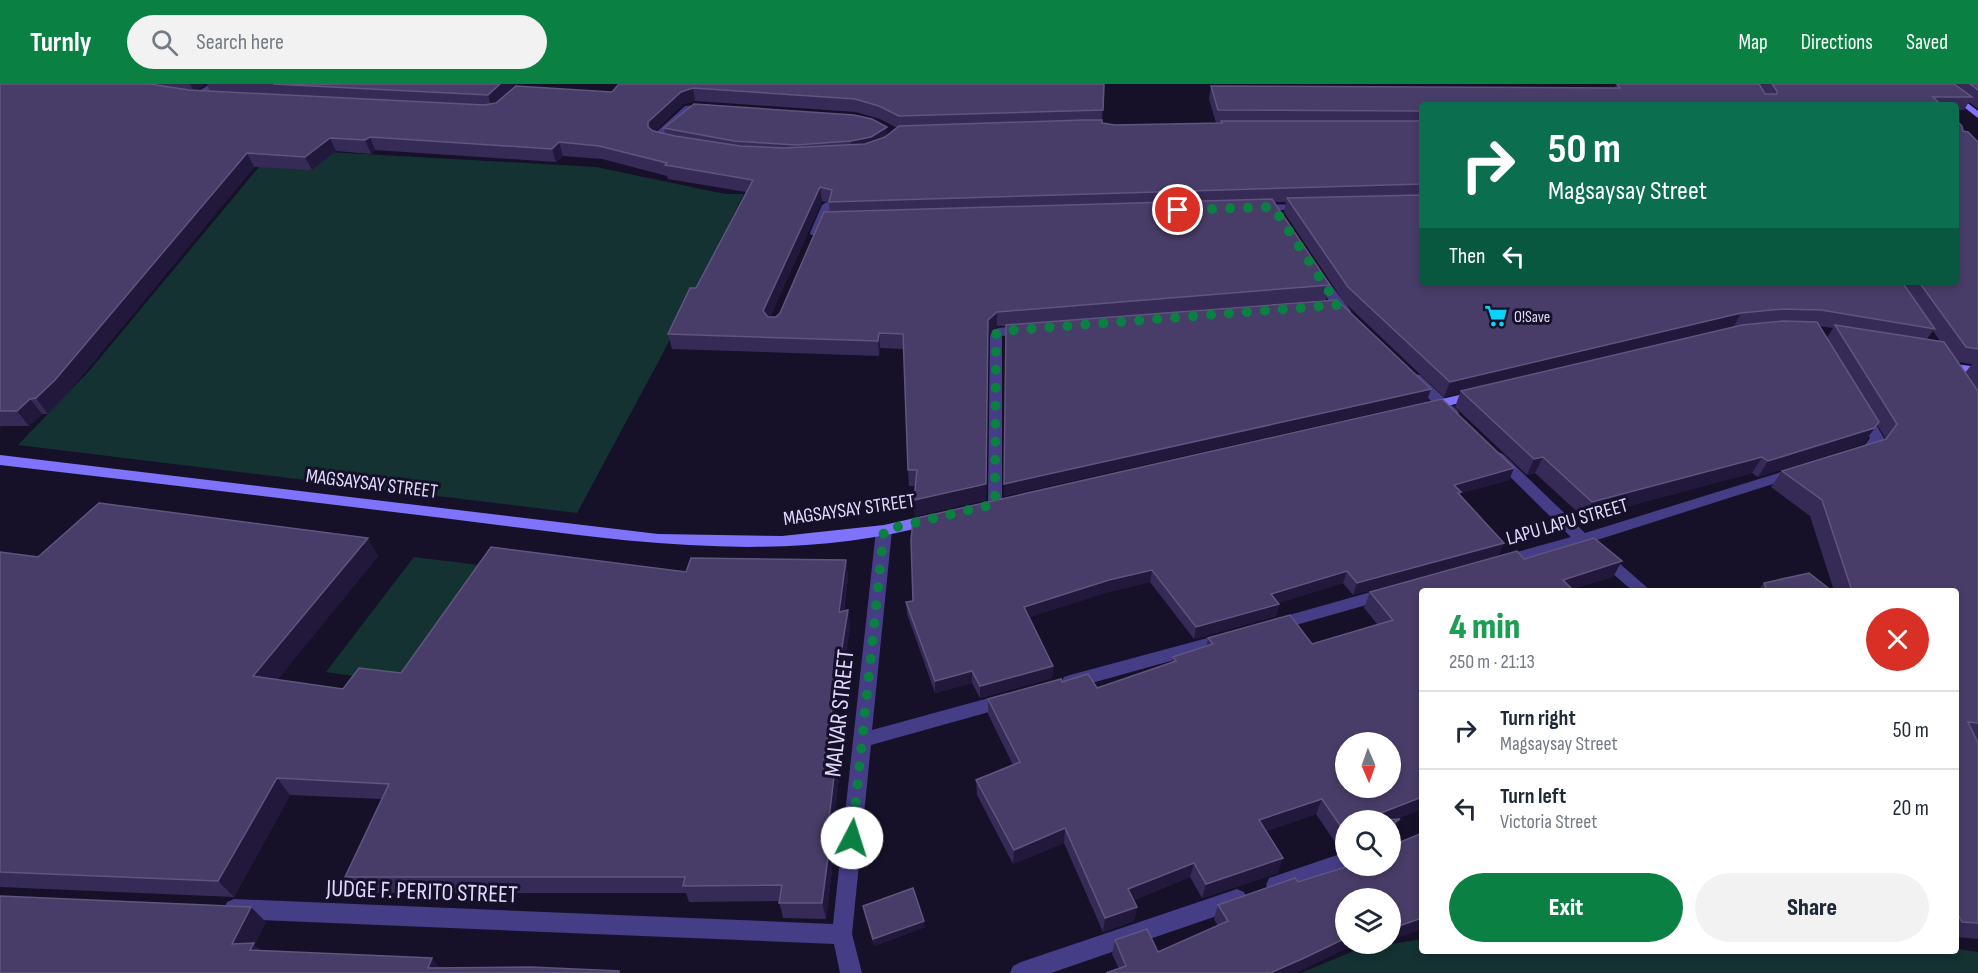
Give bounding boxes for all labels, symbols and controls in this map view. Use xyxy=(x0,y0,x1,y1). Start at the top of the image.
search box xyxy=(127,15,547,69)
text: Turnly xyxy=(30,26,91,59)
icon: search xyxy=(148,26,181,59)
text: Search here xyxy=(196,29,284,56)
text: Map xyxy=(1738,30,1768,55)
text: Directions xyxy=(1801,30,1873,55)
text: Saved xyxy=(1906,30,1948,55)
text: 50 m xyxy=(1548,124,1621,175)
icon: right xyxy=(1449,126,1527,204)
text: Magsaysay Street xyxy=(1548,175,1707,207)
pin xyxy=(1152,184,1203,235)
icon: arrive xyxy=(1161,193,1194,226)
icon: left xyxy=(1497,240,1530,273)
text: Then xyxy=(1449,243,1485,270)
supermarket icon: O!Save xyxy=(1483,303,1509,329)
place label: O!Save xyxy=(1514,308,1550,327)
street label: MAGSAYSAY STREET xyxy=(304,464,439,504)
street label: MAGSAYSAY STREET xyxy=(782,489,917,531)
street label: LAPU LAPU STREET xyxy=(1504,493,1631,551)
text: 4 min xyxy=(1449,606,1520,649)
button: close xyxy=(1866,608,1929,671)
street label: MALVAR STREET xyxy=(818,648,861,778)
text: 250 m · 21:13 xyxy=(1449,650,1535,674)
text: Turn right xyxy=(1500,705,1576,732)
icon: right xyxy=(1449,714,1482,747)
text: 50 m xyxy=(1893,717,1929,744)
north arrow xyxy=(1335,732,1401,798)
map controls xyxy=(1335,732,1401,954)
text: Magsaysay Street xyxy=(1500,732,1618,756)
text: Turn left xyxy=(1500,783,1566,810)
icon: left xyxy=(1449,792,1482,825)
text: 20 m xyxy=(1893,795,1929,822)
position arrow xyxy=(820,806,884,870)
button: search xyxy=(1335,810,1401,876)
text: Victoria Street xyxy=(1500,810,1597,834)
button: Exit xyxy=(1449,873,1683,942)
button: Share xyxy=(1695,873,1929,942)
street label: JUDGE F. PERITO STREET xyxy=(325,874,518,909)
button: layers xyxy=(1335,888,1401,954)

